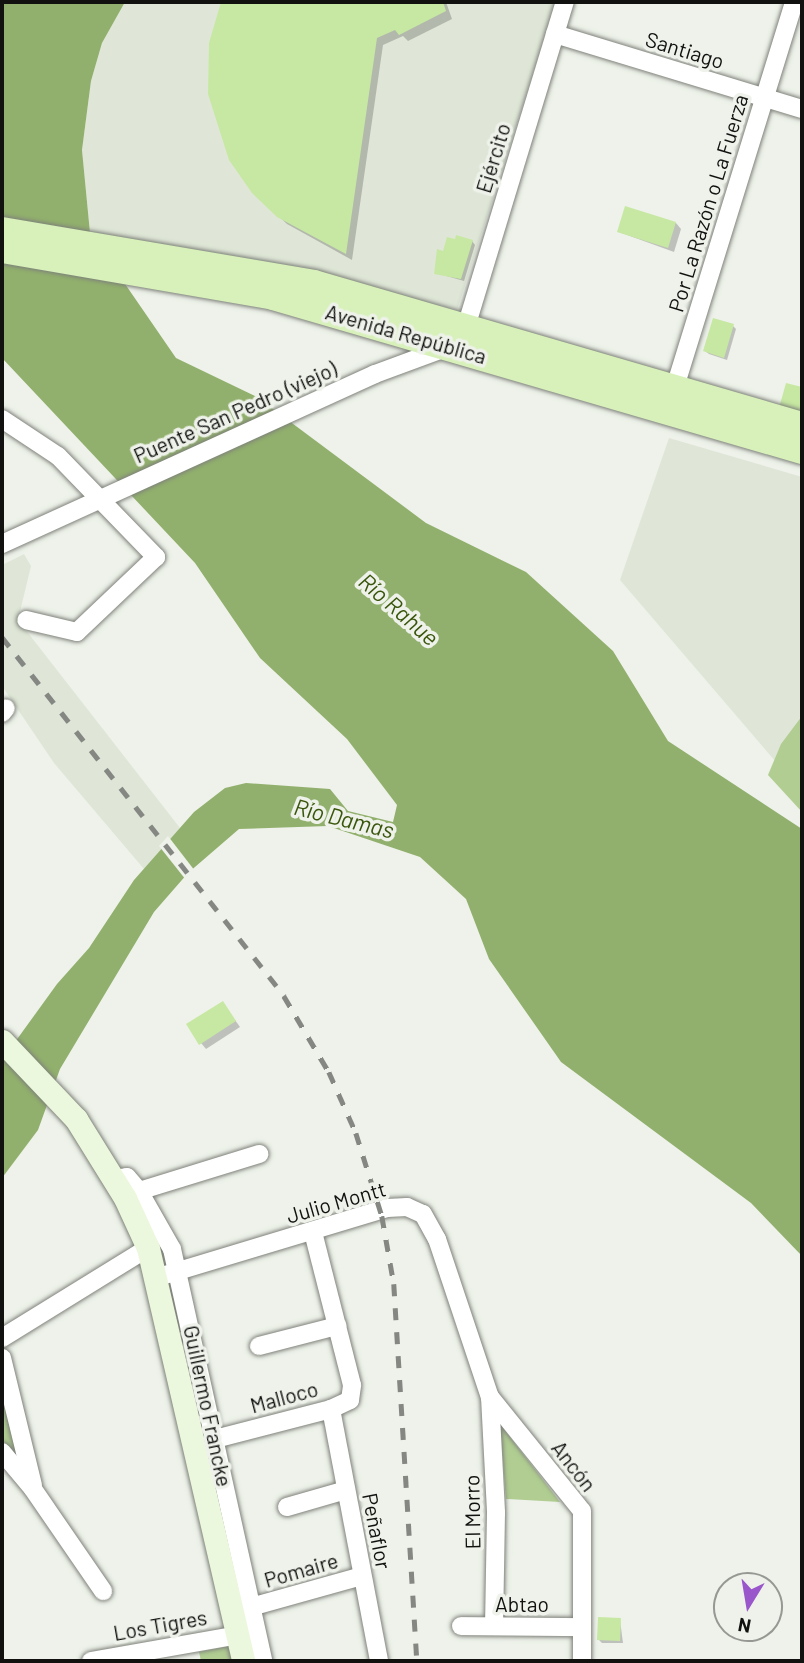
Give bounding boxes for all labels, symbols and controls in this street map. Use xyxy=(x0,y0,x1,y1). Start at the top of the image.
street label: Santiago xyxy=(643,26,727,74)
street label: Por La Razón o La Fuerza xyxy=(663,91,753,315)
street label: Ejército xyxy=(470,120,516,196)
street label: Avenida República xyxy=(323,299,489,369)
street label: Puente San Pedro (viejo) xyxy=(130,356,340,468)
water label: Río Rahue xyxy=(353,567,445,651)
water label: Río Damas xyxy=(291,792,397,844)
street label: Julio Montt xyxy=(283,1176,389,1228)
street label: Guillermo Francke xyxy=(179,1323,237,1489)
street label: Malloco xyxy=(247,1376,321,1418)
street label: Ancón xyxy=(546,1436,602,1496)
street label: El Morro xyxy=(459,1474,485,1550)
street label: Peñaflor xyxy=(357,1491,397,1571)
street label: Pomaire xyxy=(261,1547,341,1593)
north arrow xyxy=(713,1572,783,1642)
street label: Abtao xyxy=(495,1591,549,1617)
street label: Los Tigres xyxy=(111,1604,209,1646)
text: N xyxy=(736,1614,753,1639)

